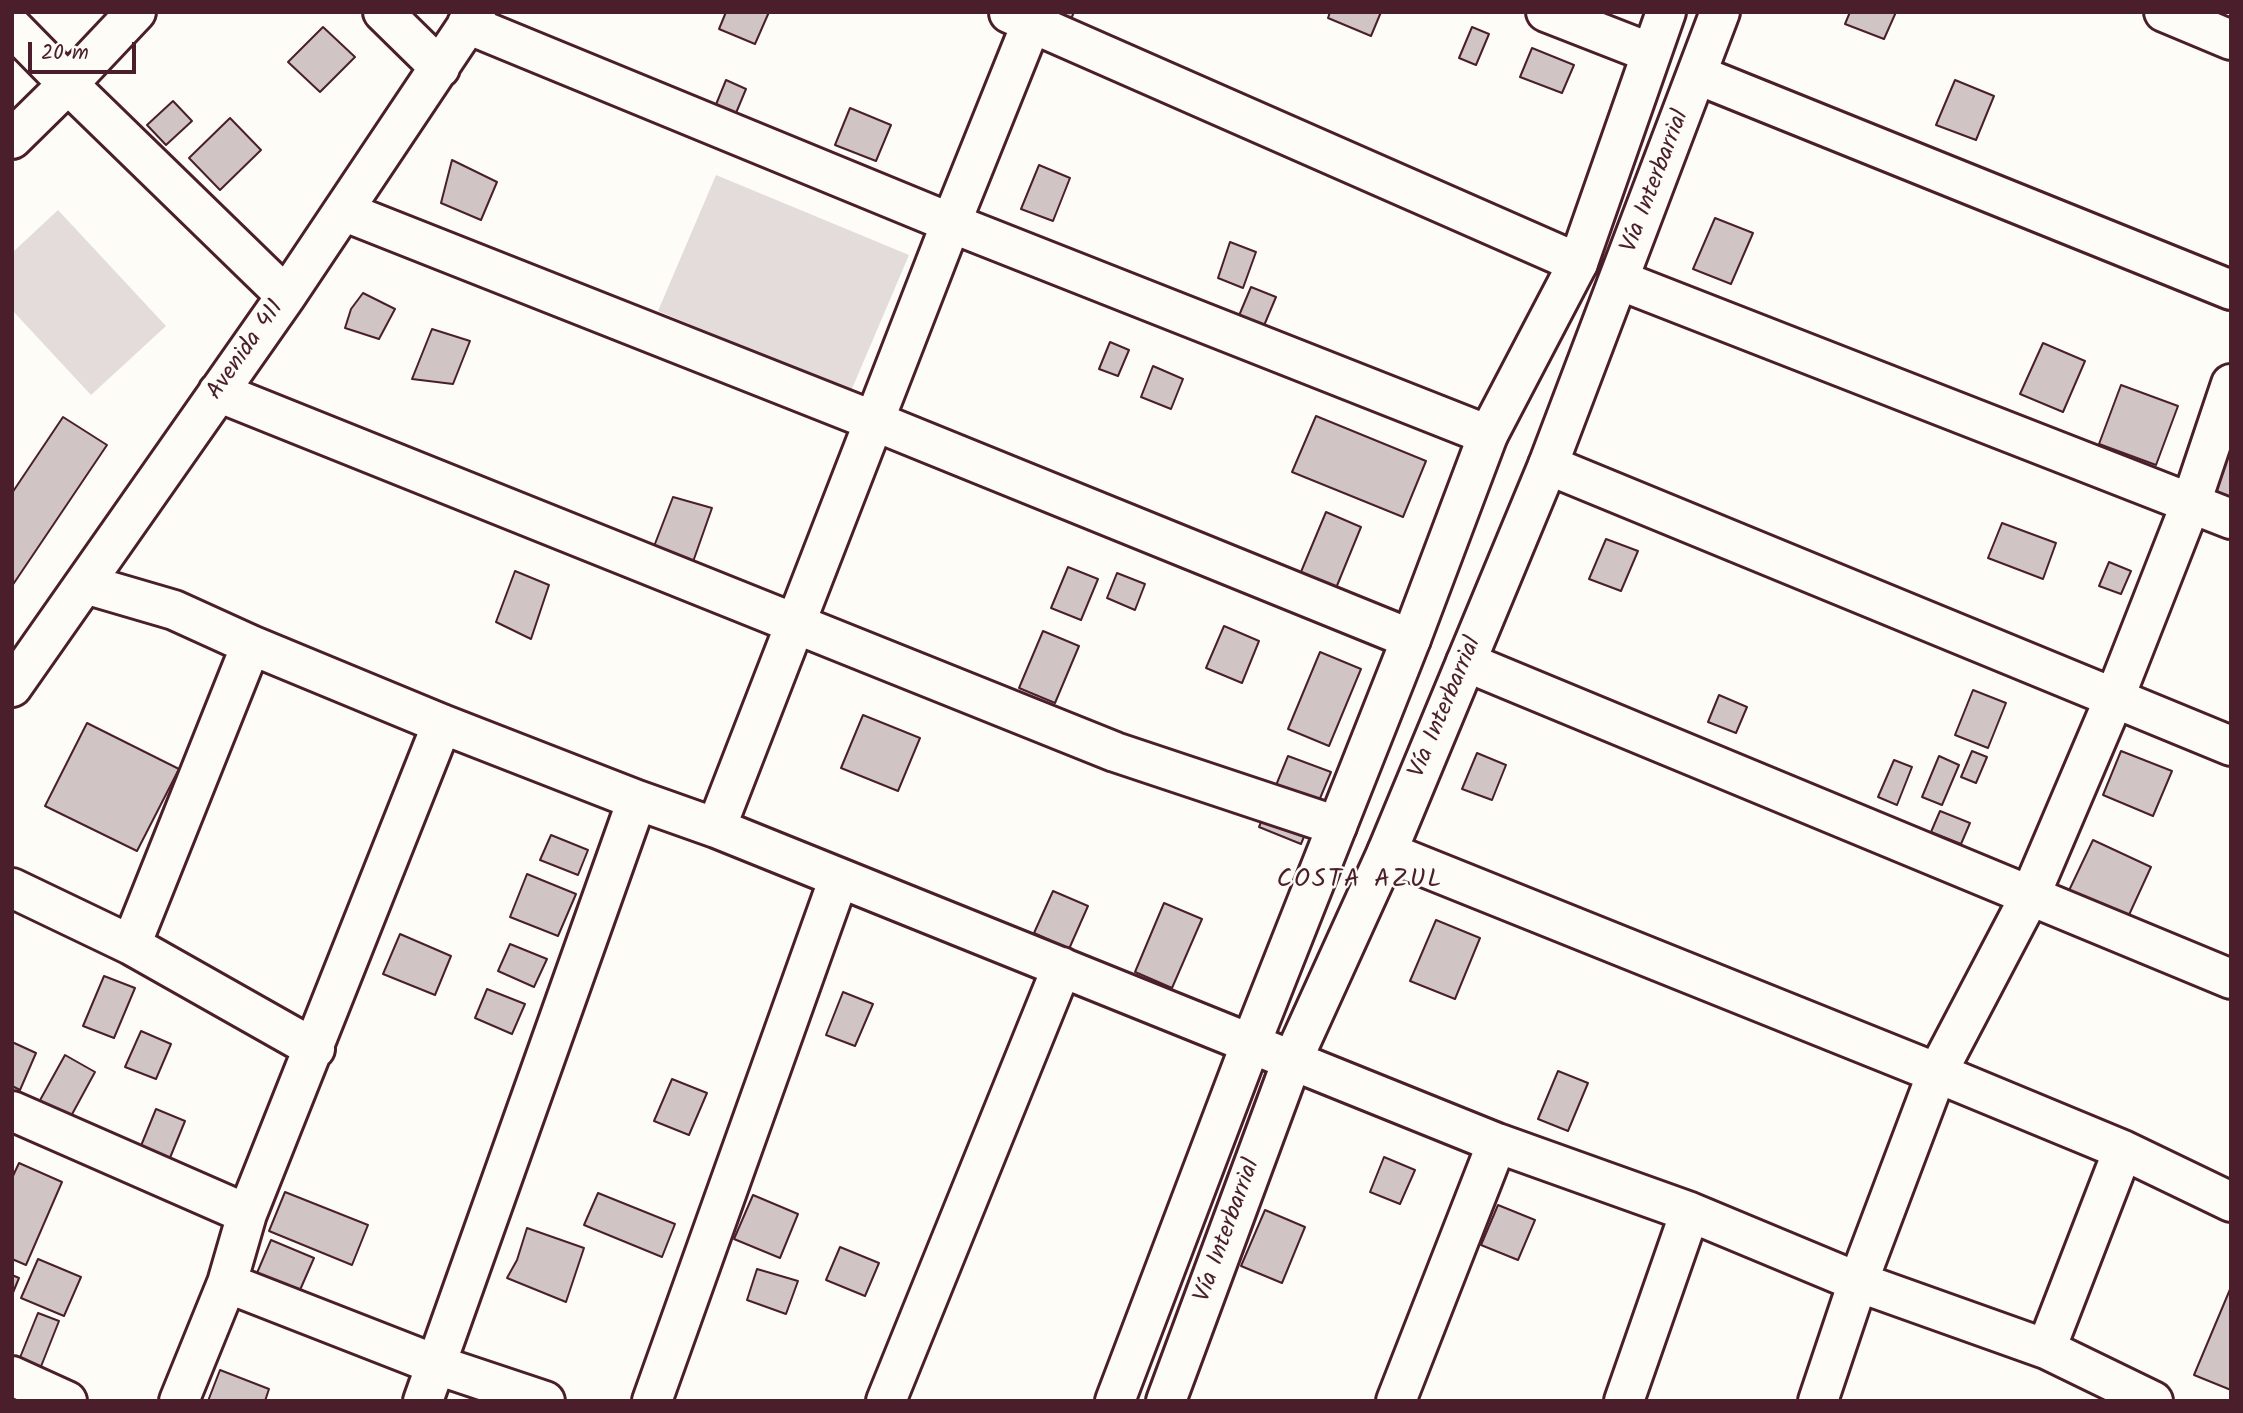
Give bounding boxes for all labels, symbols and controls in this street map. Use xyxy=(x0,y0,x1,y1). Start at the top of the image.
scale bar xyxy=(32,28,140,72)
text: 20 m xyxy=(41,37,89,70)
street label: Vía Interbarrial xyxy=(1617,107,1697,257)
street label: Avenida 411 xyxy=(202,296,292,406)
street label: Vía Interbarrial xyxy=(1404,633,1490,783)
district label: COSTA AZUL xyxy=(1278,866,1442,898)
street label: Vía Interbarrial xyxy=(1190,1155,1268,1307)

